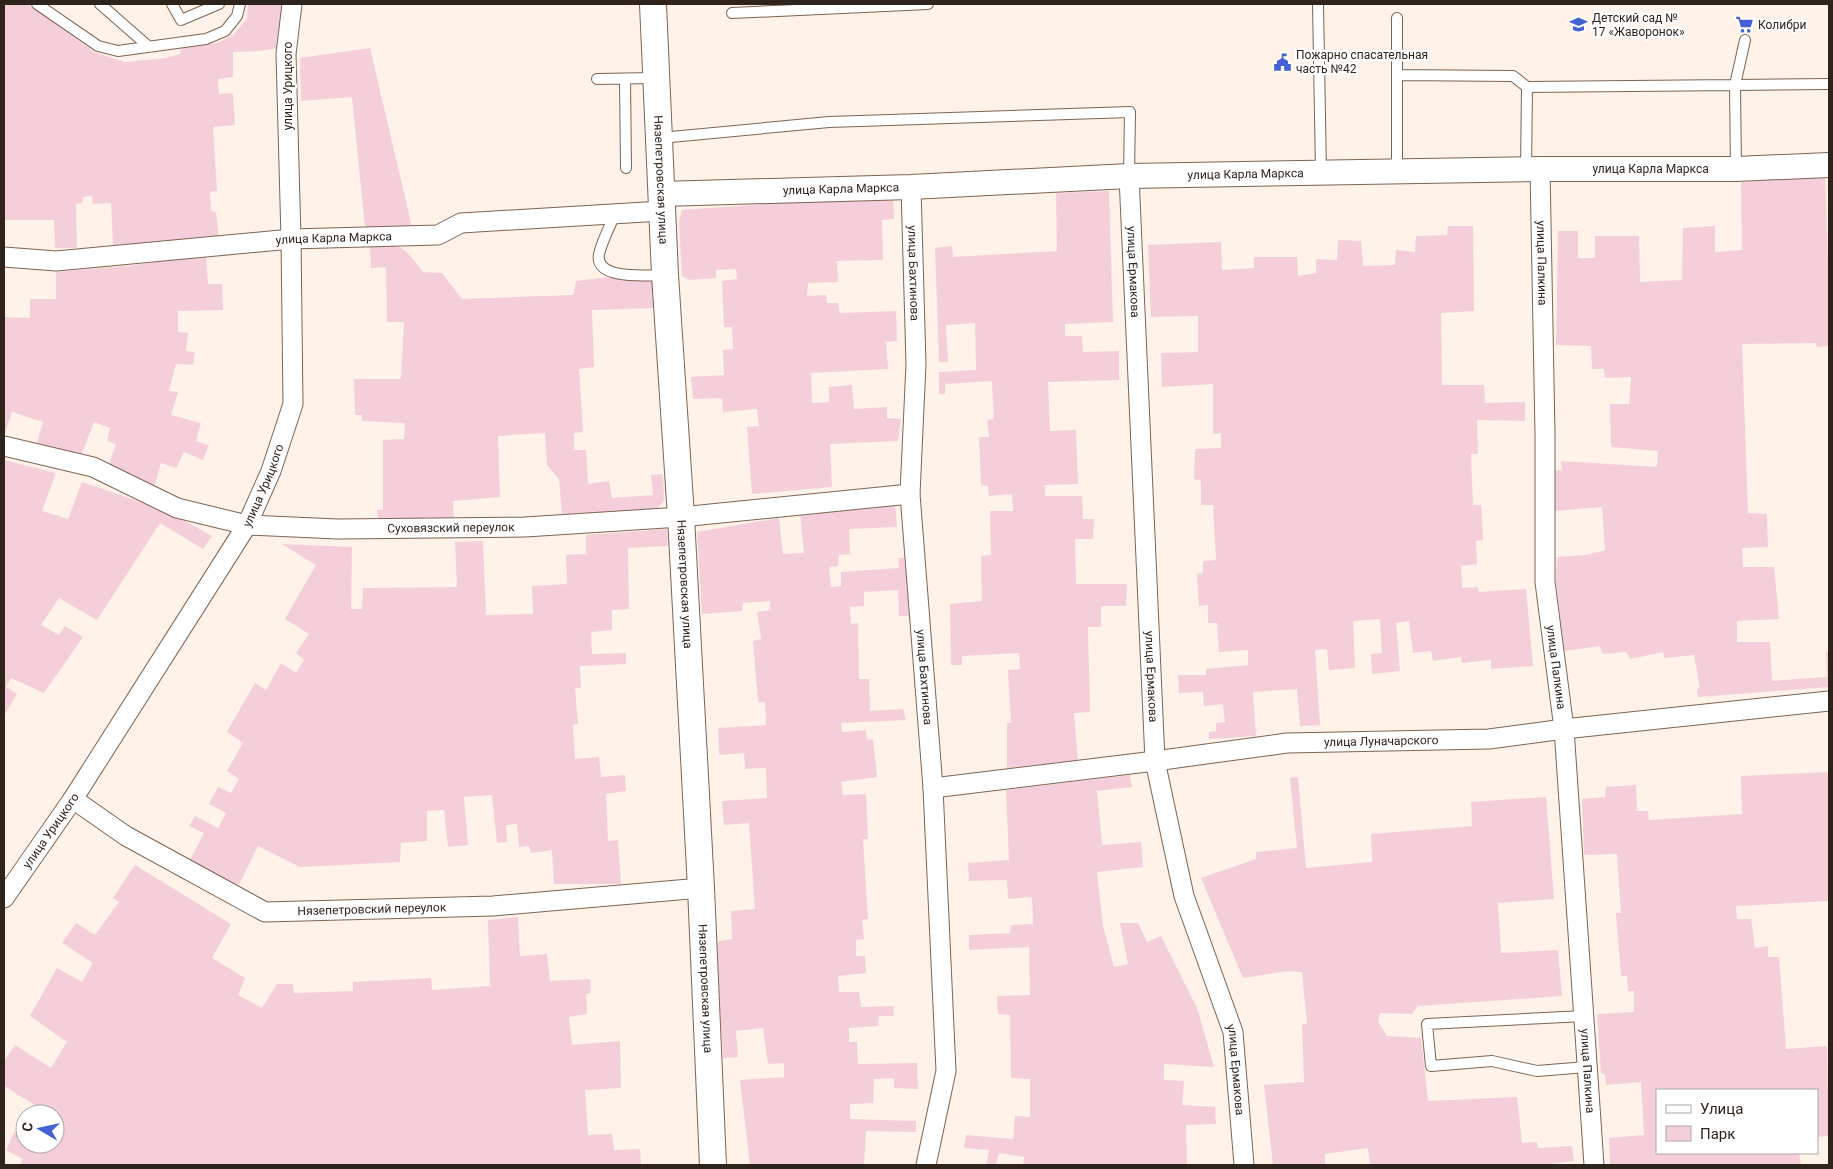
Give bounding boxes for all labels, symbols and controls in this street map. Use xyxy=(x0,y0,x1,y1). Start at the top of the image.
place label: Детский сад № 17 «Жаворонок» xyxy=(1592,11,1685,39)
school or university icon: Детский сад № 17 «Жаворонок» xyxy=(1568,15,1588,35)
supermarket icon: Колибри xyxy=(1734,15,1754,35)
place label: Колибри xyxy=(1758,18,1806,32)
street label: улица Урицкого xyxy=(281,42,295,130)
place label: Пожарно спасательная часть №42 xyxy=(1296,48,1428,76)
public building icon: Пожарно спасательная часть №42 xyxy=(1272,52,1292,72)
street label: Нязепетровская улица xyxy=(651,115,671,245)
street label: улица Карла Маркса xyxy=(1592,162,1709,176)
street label: улица Карла Маркса xyxy=(1187,166,1304,182)
street label: улица Карла Маркса xyxy=(783,180,899,198)
street label: улица Палкина xyxy=(1534,220,1550,306)
street label: улица Бахтинова xyxy=(905,225,922,321)
street label: улица Ермакова xyxy=(1124,226,1142,318)
street label: улица Карла Маркса xyxy=(275,229,392,247)
street label: улица Урицкого xyxy=(240,442,286,529)
street label: Нязепетровская улица xyxy=(674,519,695,649)
street label: Суховязский переулок xyxy=(387,520,515,535)
street label: улица Палкина xyxy=(1544,624,1568,710)
street label: улица Бахтинова xyxy=(914,629,935,726)
street label: улица Ермакова xyxy=(1142,630,1160,723)
street label: улица Луначарского xyxy=(1324,733,1439,749)
street label: улица Урицкого xyxy=(20,790,82,871)
street label: Нязепетровский переулок xyxy=(297,900,447,918)
street label: Нязепетровская улица xyxy=(696,924,715,1053)
street label: улица Ермакова xyxy=(1224,1022,1247,1116)
street label: улица Палкина xyxy=(1578,1028,1597,1114)
legend xyxy=(1656,1089,1818,1154)
text: Улица xyxy=(1700,1100,1743,1118)
north arrow xyxy=(15,1104,65,1154)
text: С xyxy=(19,1121,36,1133)
text: Парк xyxy=(1700,1125,1735,1143)

